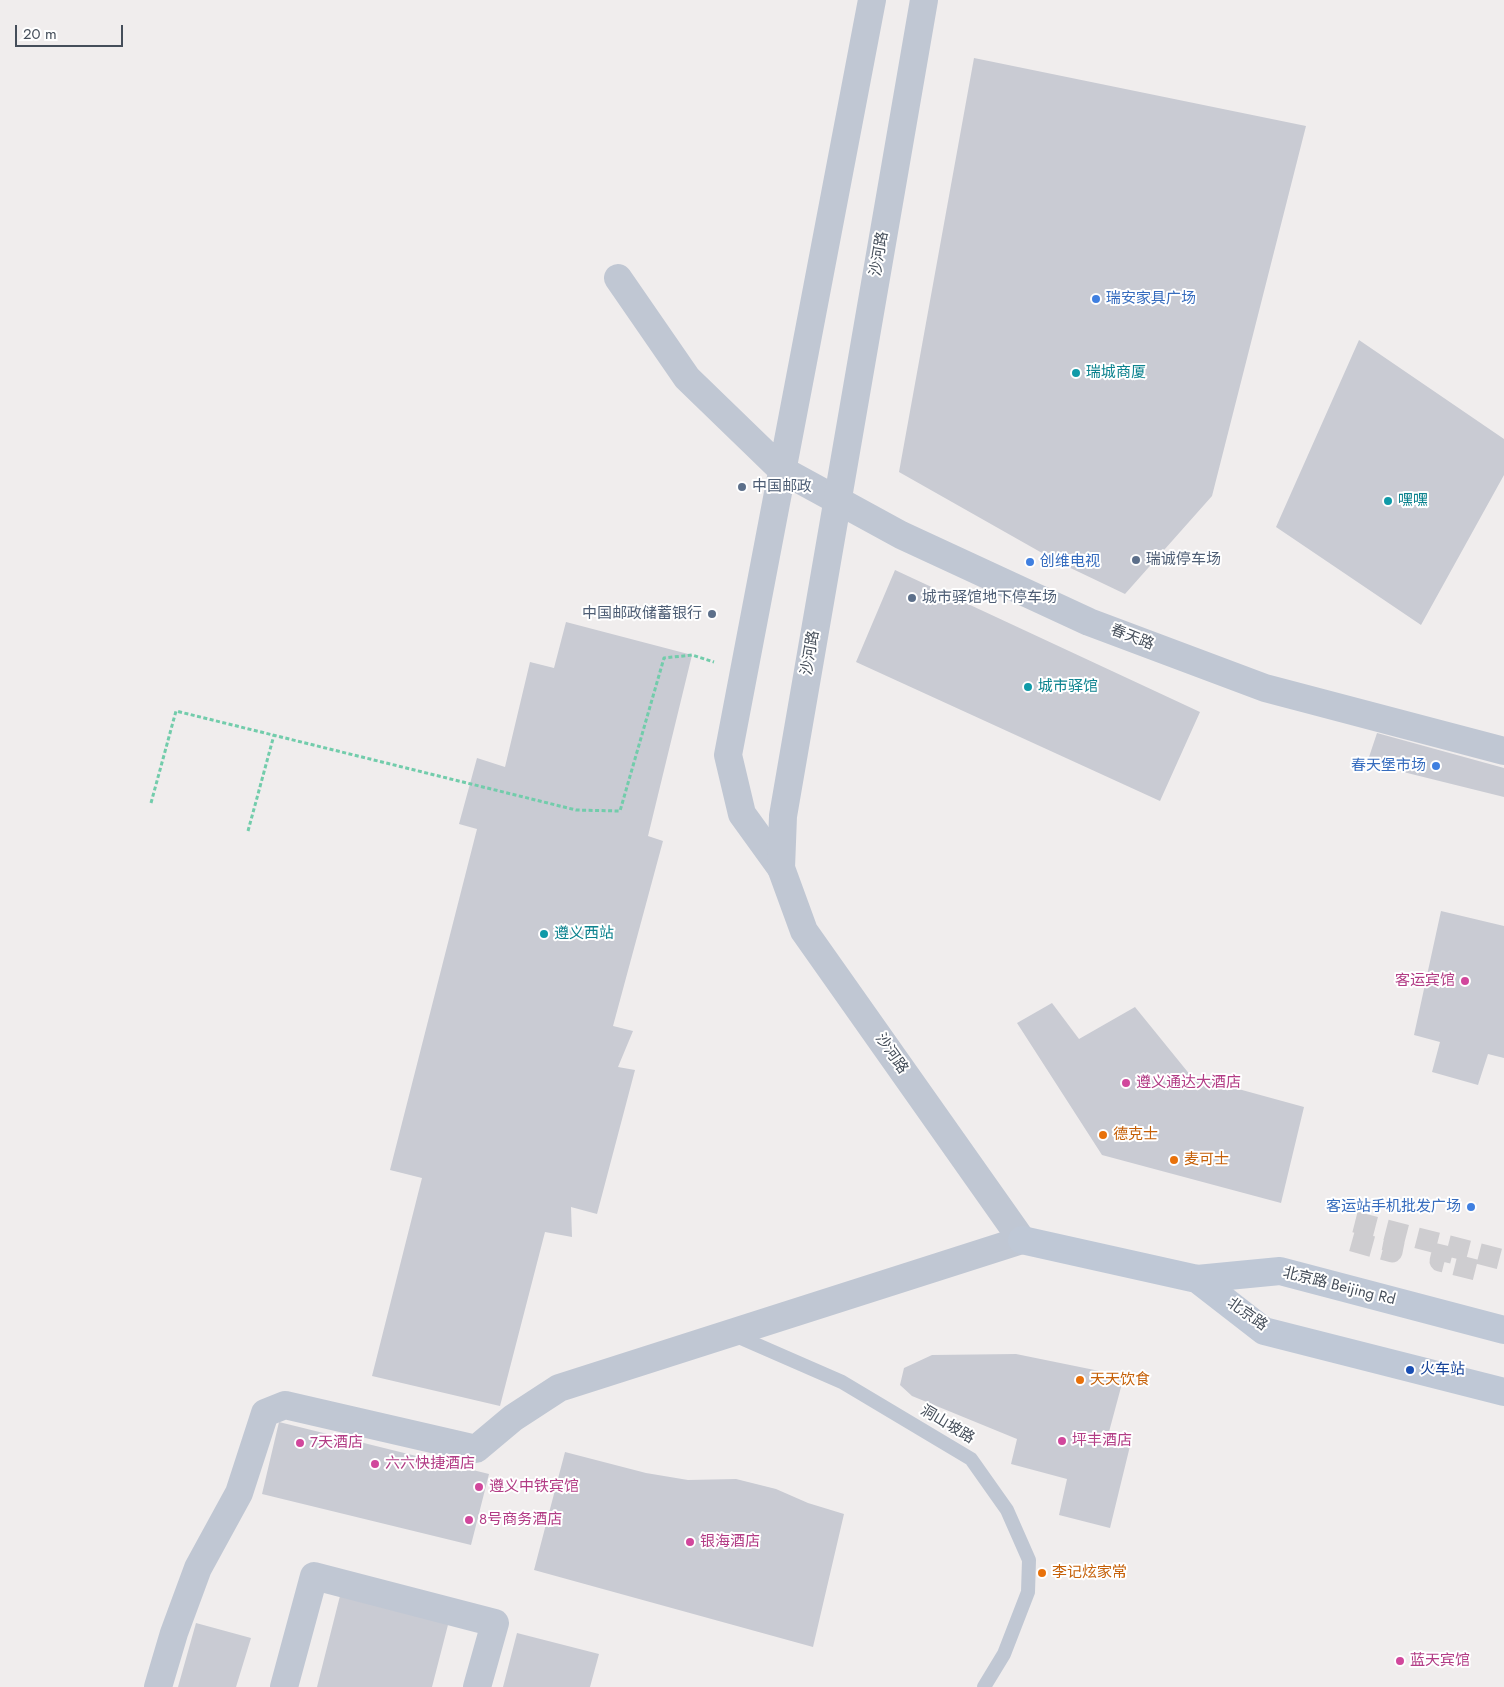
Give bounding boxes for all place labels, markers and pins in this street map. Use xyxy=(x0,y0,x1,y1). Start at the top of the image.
place label: 瑞安家具广场 xyxy=(1106,290,1196,308)
marker: 瑞安家具广场 xyxy=(1090,293,1102,305)
place label: 瑞城商厦 xyxy=(1086,364,1146,382)
marker: 瑞城商厦 xyxy=(1070,367,1082,379)
place label: 中国邮政 xyxy=(752,478,812,496)
marker: 中国邮政 xyxy=(736,481,748,493)
place label: 嘿嘿 xyxy=(1398,492,1428,510)
marker: 嘿嘿 xyxy=(1382,495,1394,507)
place label: 瑞诚停车场 xyxy=(1146,551,1221,569)
place label: 创维电视 xyxy=(1040,553,1100,571)
marker: 瑞诚停车场 xyxy=(1130,554,1142,566)
marker: 创维电视 xyxy=(1024,556,1036,568)
place label: 城市驿馆地下停车场 xyxy=(922,589,1057,607)
marker: 城市驿馆地下停车场 xyxy=(906,592,918,604)
place label: 中国邮政储蓄银行 xyxy=(582,605,702,623)
marker: 中国邮政储蓄银行 xyxy=(706,608,718,620)
place label: 城市驿馆 xyxy=(1038,678,1098,696)
marker: 城市驿馆 xyxy=(1022,681,1034,693)
place label: 春天堡市场 xyxy=(1351,757,1426,775)
marker: 春天堡市场 xyxy=(1430,760,1442,772)
place label: 遵义西站 xyxy=(554,925,614,943)
marker: 遵义西站 xyxy=(538,928,550,940)
place label: 客运宾馆 xyxy=(1395,972,1455,990)
marker: 客运宾馆 xyxy=(1459,975,1471,987)
place label: 遵义通达大酒店 xyxy=(1136,1074,1241,1092)
marker: 遵义通达大酒店 xyxy=(1120,1077,1132,1089)
place label: 德克士 xyxy=(1113,1126,1158,1144)
marker: 德克士 xyxy=(1097,1129,1109,1141)
place label: 麦可士 xyxy=(1184,1151,1229,1169)
marker: 麦可士 xyxy=(1168,1154,1180,1166)
place label: 客运站手机批发广场 xyxy=(1326,1198,1461,1216)
marker: 客运站手机批发广场 xyxy=(1465,1201,1477,1213)
place label: 火车站 xyxy=(1420,1361,1465,1379)
marker: 火车站 xyxy=(1404,1364,1416,1376)
place label: 天天饮食 xyxy=(1090,1371,1150,1389)
marker: 天天饮食 xyxy=(1074,1374,1086,1386)
place label: 坪丰酒店 xyxy=(1072,1432,1132,1450)
place label: 7天酒店 xyxy=(310,1434,363,1452)
marker: 坪丰酒店 xyxy=(1056,1435,1068,1447)
marker: 7天酒店 xyxy=(294,1437,306,1449)
place label: 六六快捷酒店 xyxy=(385,1455,475,1473)
marker: 六六快捷酒店 xyxy=(369,1458,381,1470)
place label: 遵义中铁宾馆 xyxy=(489,1478,579,1496)
marker: 遵义中铁宾馆 xyxy=(473,1481,485,1493)
place label: 8号商务酒店 xyxy=(479,1511,562,1529)
marker: 8号商务酒店 xyxy=(463,1514,475,1526)
place label: 银海酒店 xyxy=(700,1533,760,1551)
marker: 银海酒店 xyxy=(684,1536,696,1548)
place label: 李记炫家常 xyxy=(1052,1564,1127,1582)
marker: 李记炫家常 xyxy=(1036,1567,1048,1579)
place label: 蓝天宾馆 xyxy=(1410,1652,1470,1670)
marker: 蓝天宾馆 xyxy=(1394,1655,1406,1667)

